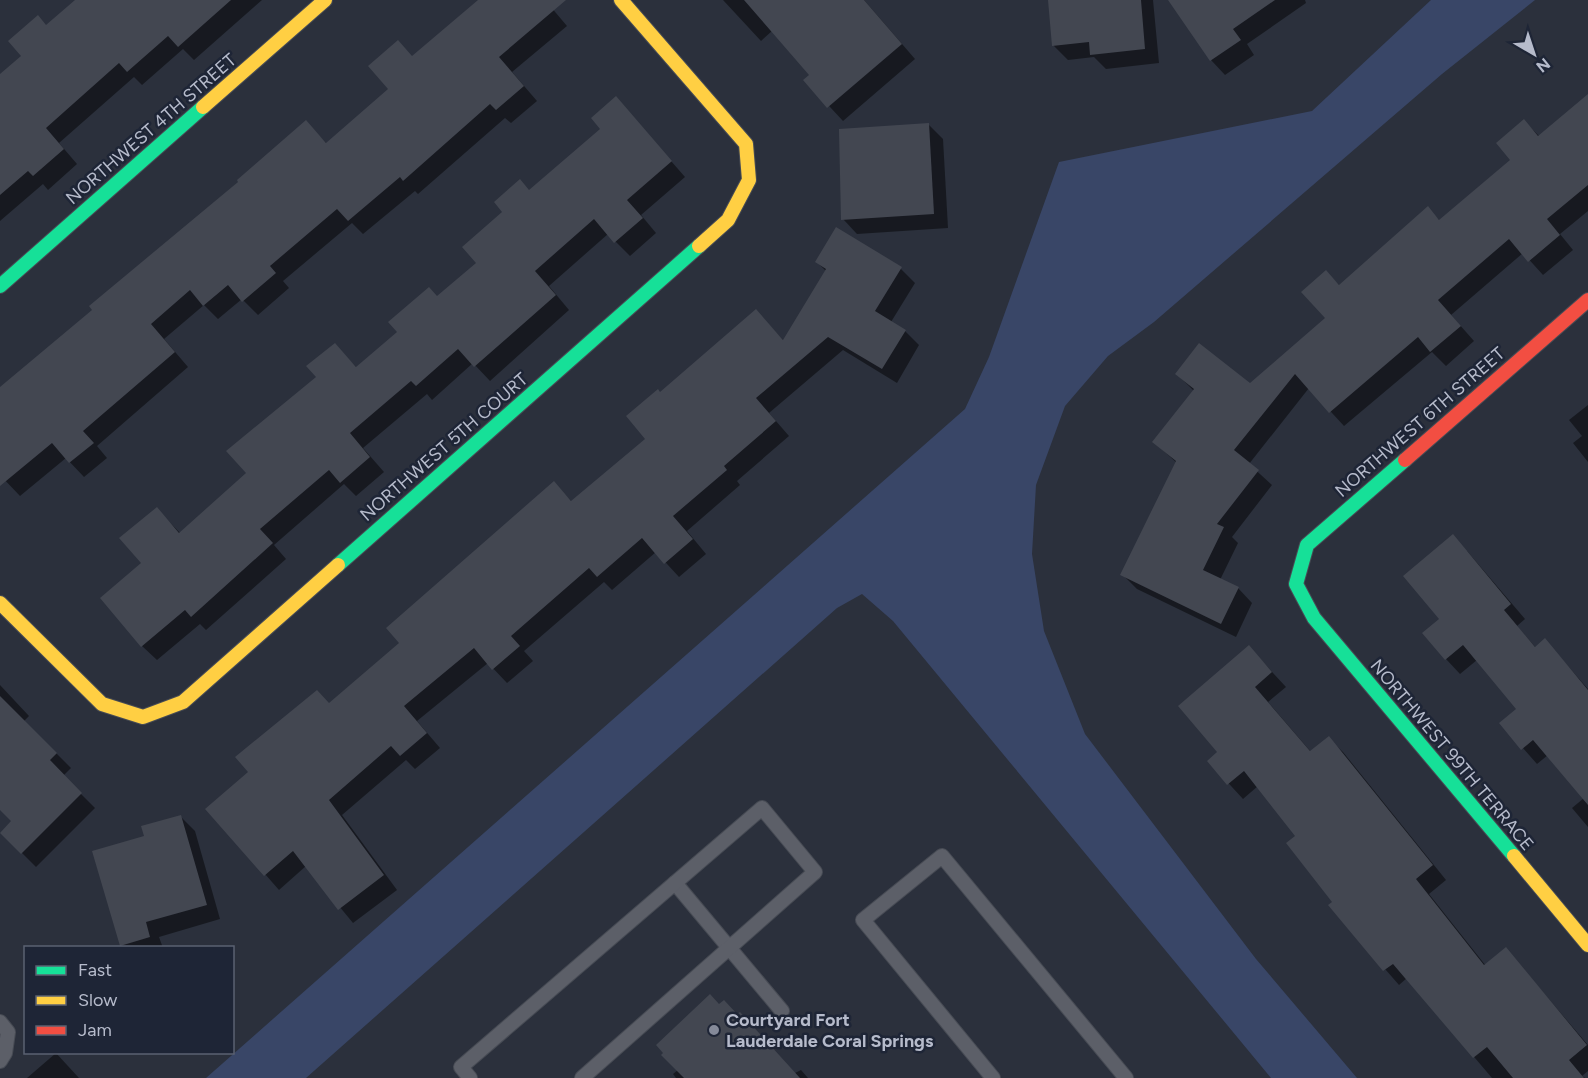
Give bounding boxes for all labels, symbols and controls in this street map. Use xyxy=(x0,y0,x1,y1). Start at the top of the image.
north arrow xyxy=(1504,24,1564,84)
street label: NORTHWEST 4TH STREET xyxy=(61,49,241,209)
text: N xyxy=(1532,54,1554,77)
street label: NORTHWEST 6TH STREET xyxy=(1331,342,1509,502)
street label: NORTHWEST 5TH COURT xyxy=(356,368,532,526)
street label: NORTHWEST 99TH TERRACE xyxy=(1366,655,1538,855)
legend xyxy=(24,946,234,1054)
text: Fast xyxy=(78,959,112,981)
text: Slow xyxy=(78,989,117,1011)
place label: Courtyard Fort Lauderdale Coral Springs xyxy=(726,1009,934,1052)
text: Jam xyxy=(78,1019,112,1041)
marker: Courtyard Fort Lauderdale Coral Springs xyxy=(707,1023,721,1037)

